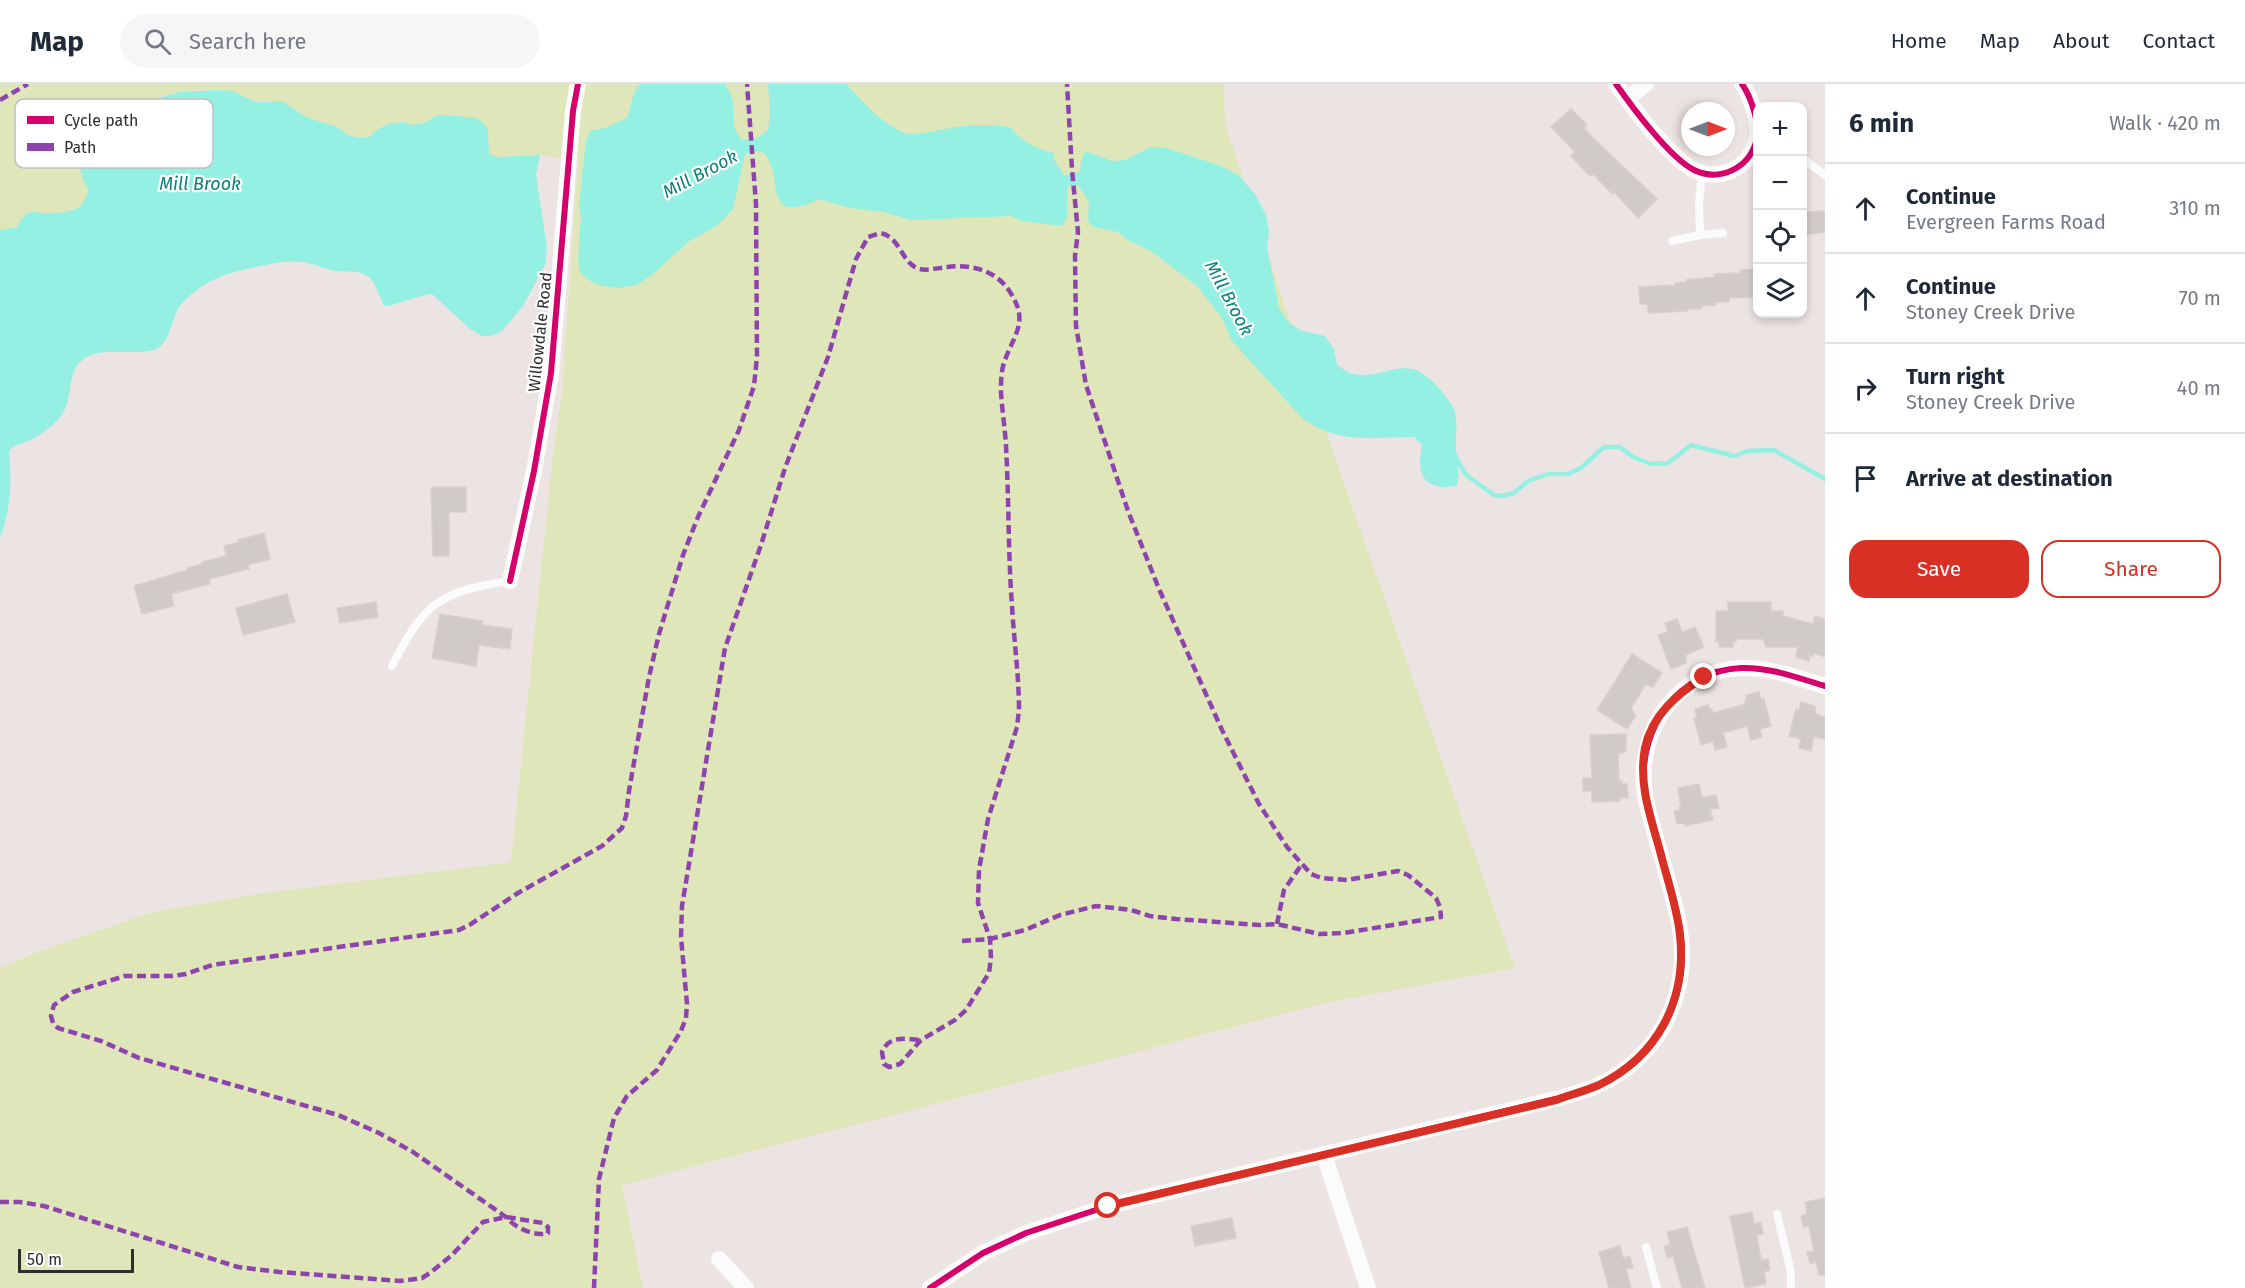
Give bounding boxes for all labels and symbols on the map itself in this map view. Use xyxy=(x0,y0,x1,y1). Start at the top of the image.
legend xyxy=(15,99,213,168)
north arrow xyxy=(1681,102,1735,156)
text: Cycle path xyxy=(64,111,138,130)
text: Path xyxy=(64,138,96,157)
water label: Mill Brook xyxy=(659,145,741,203)
water label: Mill Brook xyxy=(159,173,241,195)
water label: Mill Brook xyxy=(1200,257,1258,339)
street label: Willowdale Road xyxy=(524,271,556,393)
route end xyxy=(1690,663,1716,689)
route start xyxy=(1094,1192,1120,1218)
scale bar xyxy=(18,1246,134,1274)

